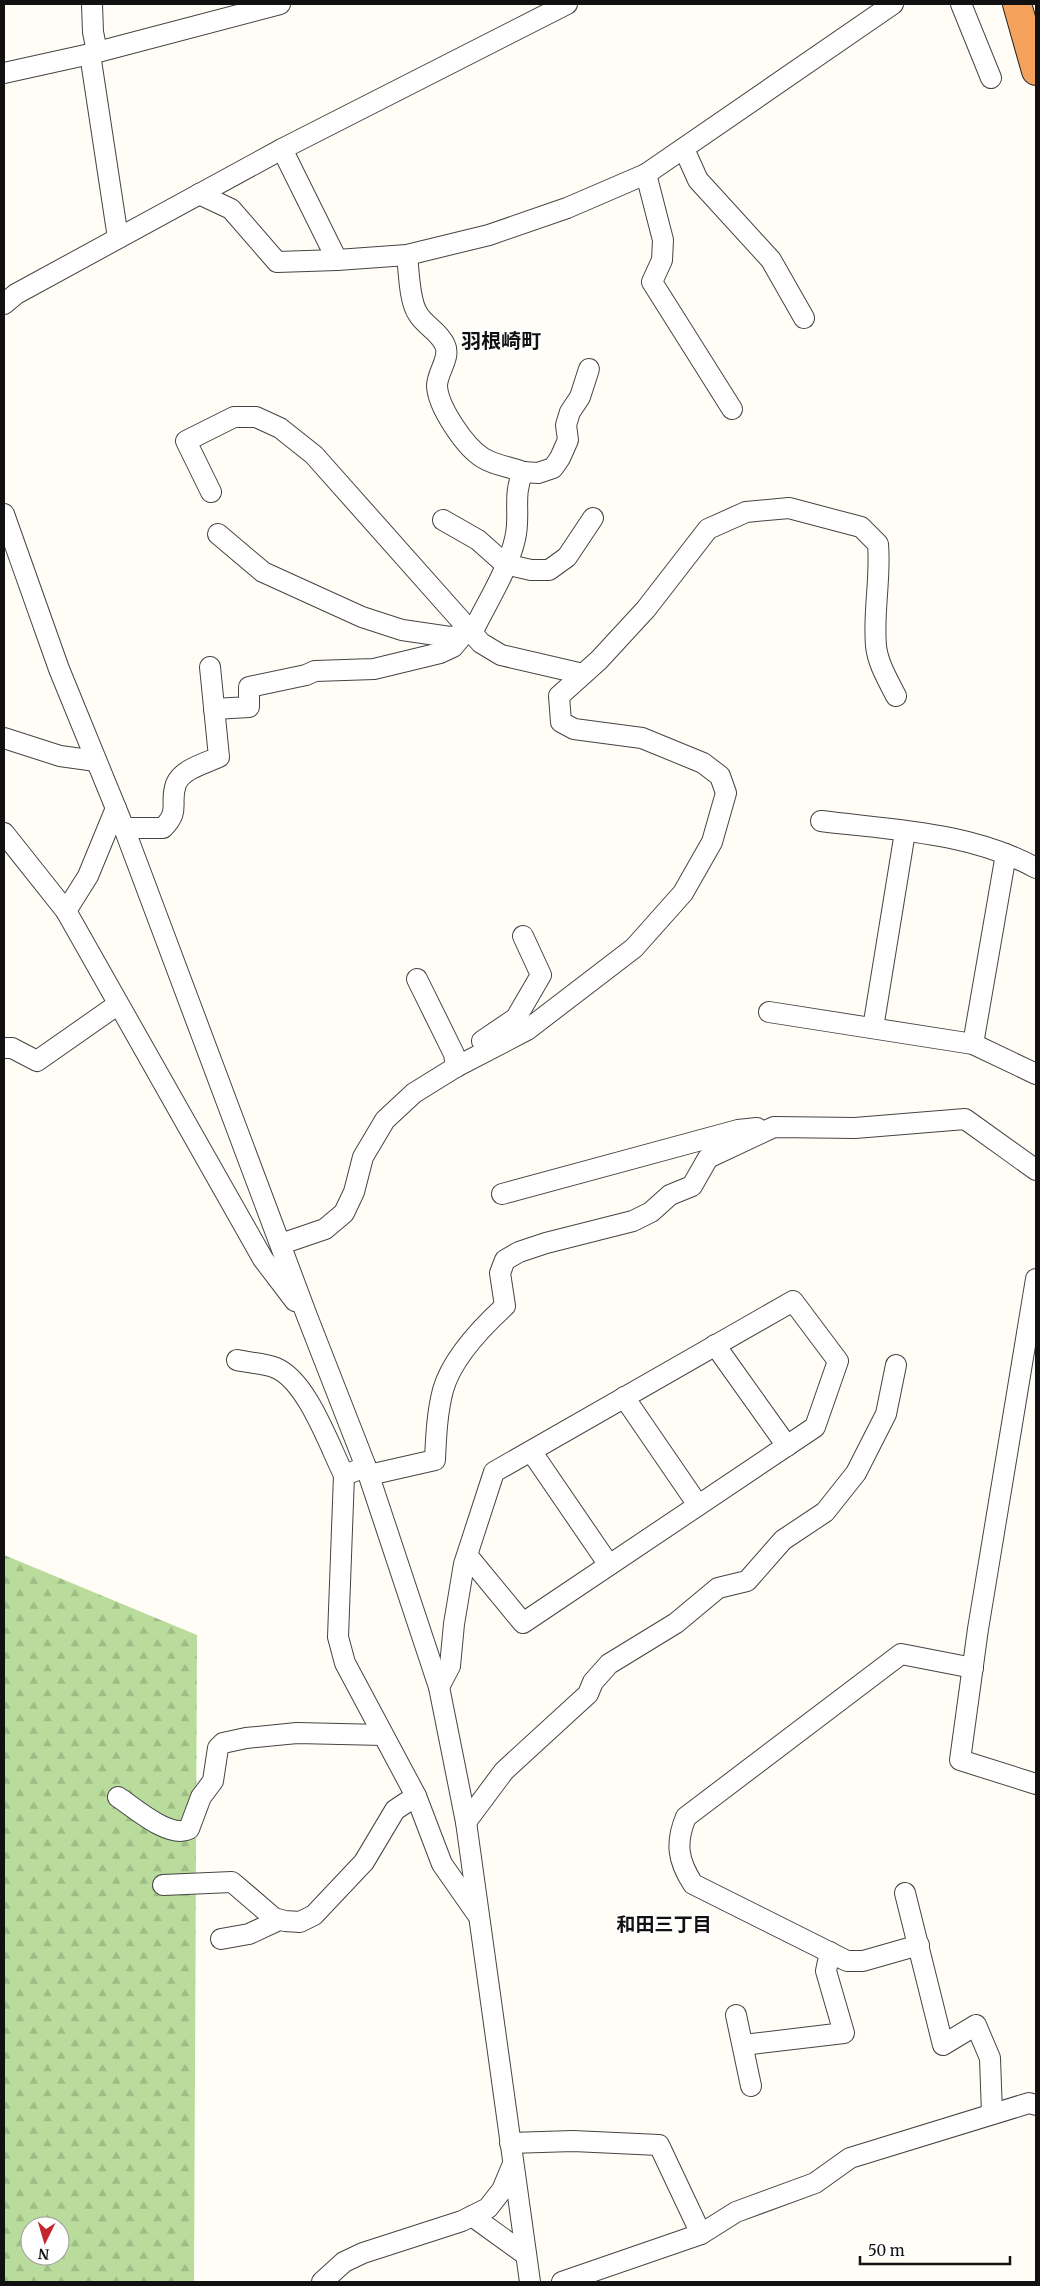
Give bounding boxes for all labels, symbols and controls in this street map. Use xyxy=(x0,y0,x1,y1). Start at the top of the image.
district label: 羽根崎町 xyxy=(461,328,541,353)
district label: 和田三丁目 xyxy=(616,1912,712,1936)
north arrow xyxy=(20,2216,70,2266)
scale bar xyxy=(860,2234,1010,2266)
text: 50 m xyxy=(868,2241,905,2260)
text: N xyxy=(38,2245,50,2263)

